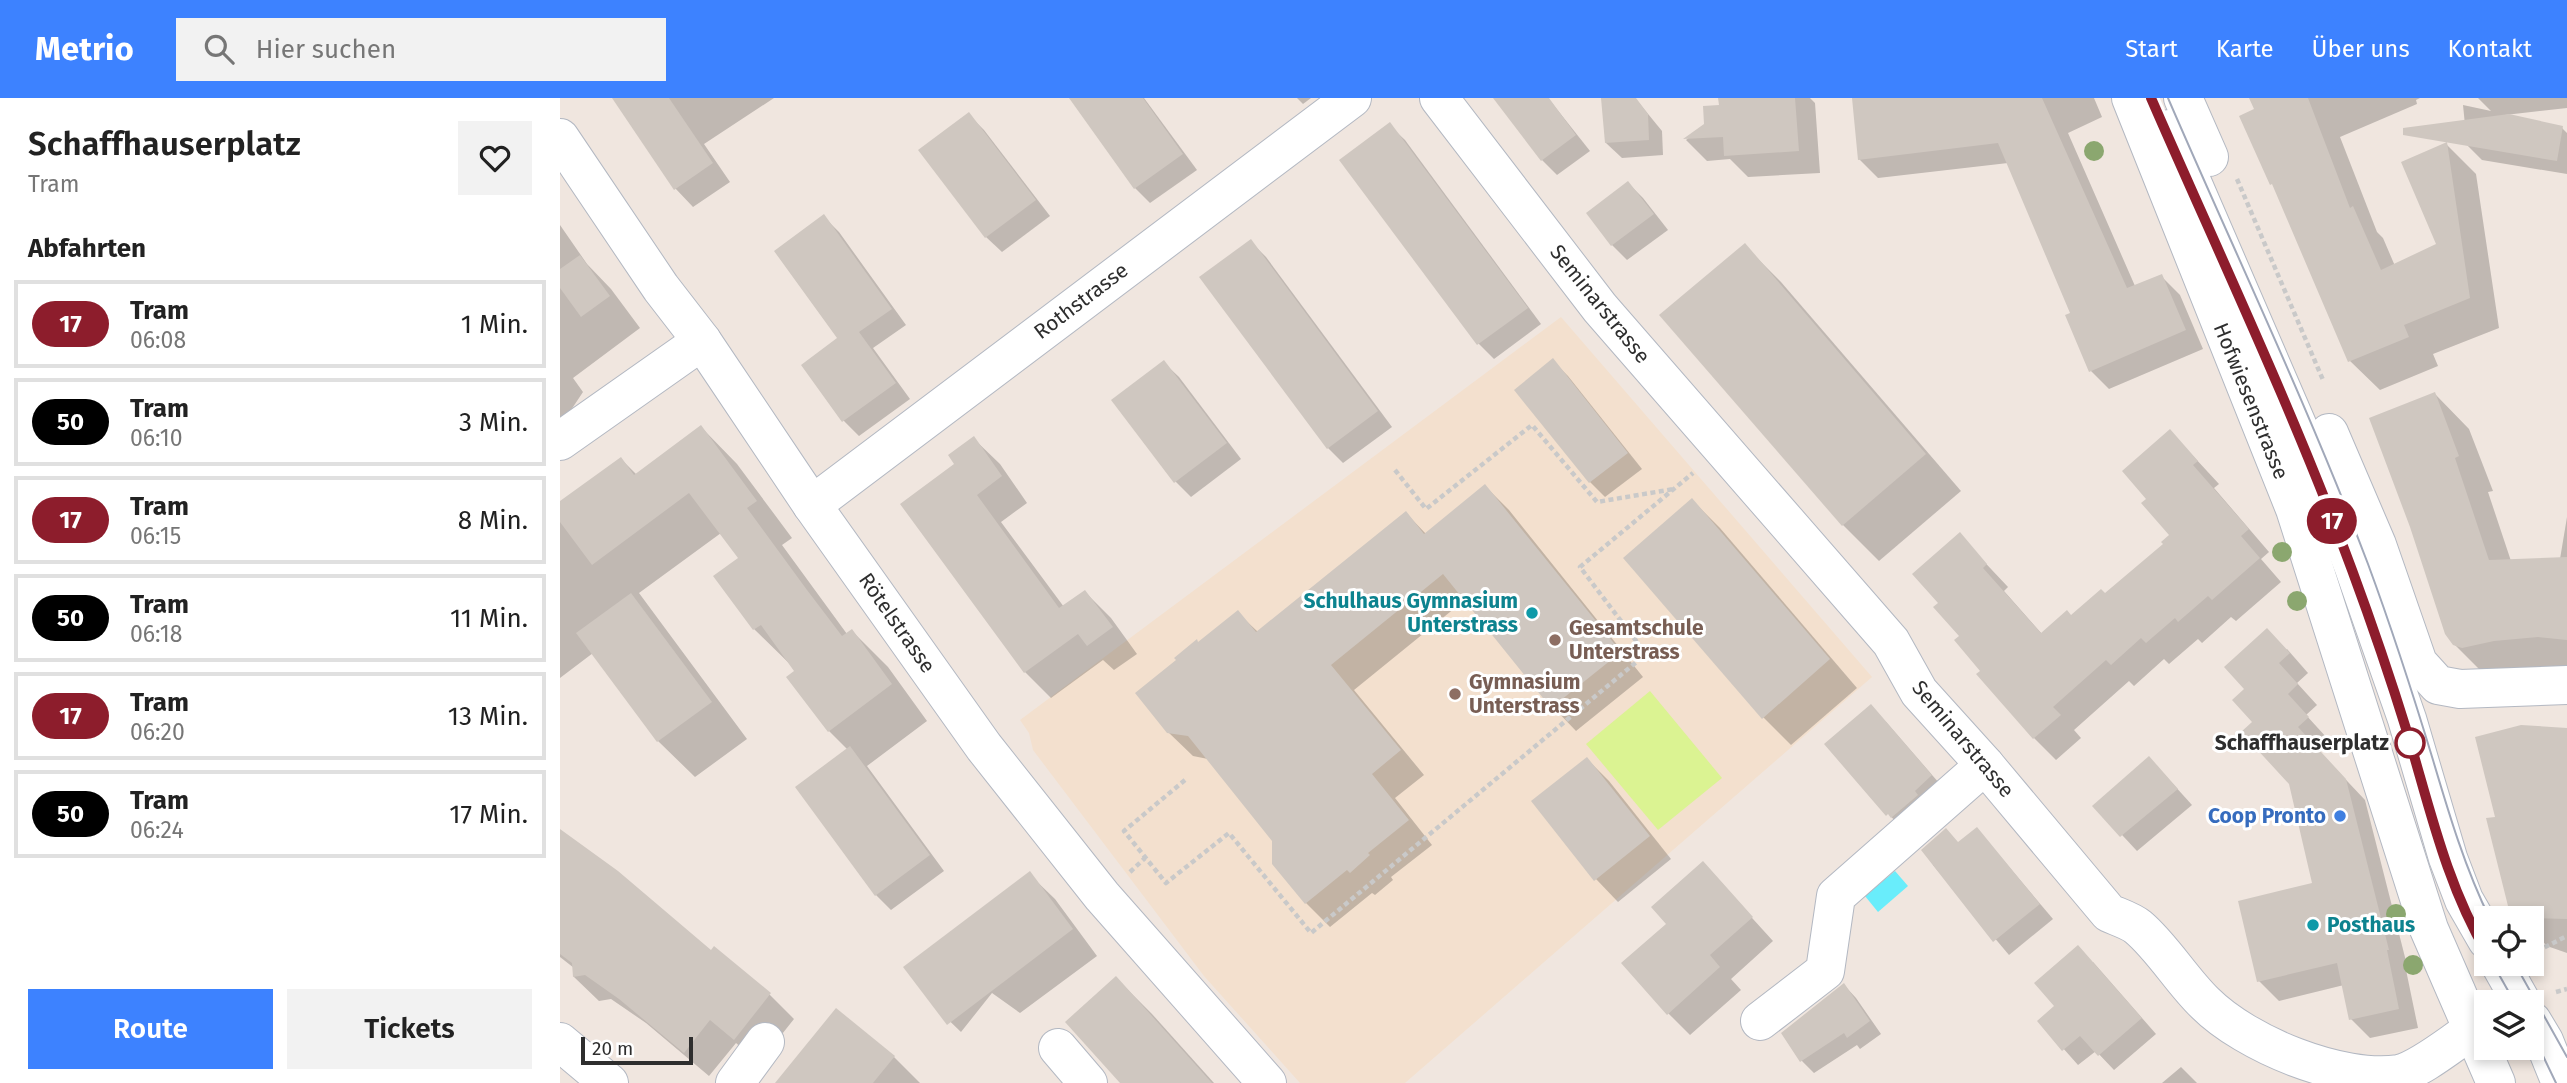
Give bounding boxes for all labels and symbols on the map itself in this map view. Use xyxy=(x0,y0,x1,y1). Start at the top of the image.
street label: Seminarstrasse xyxy=(1544,239,1656,369)
street label: Rothstrasse xyxy=(1029,257,1133,345)
street label: Hofwiesenstrasse xyxy=(2208,319,2294,483)
line badge: 17 xyxy=(2300,498,2363,544)
street label: Rötelstrasse xyxy=(853,568,941,678)
place label: Schulhaus Gymnasium Unterstrass xyxy=(1303,588,1518,638)
marker: Schulhaus Gymnasium Unterstrass xyxy=(1524,605,1540,621)
place label: Gesamtschule Unterstrass xyxy=(1569,615,1704,665)
marker: Gesamtschule Unterstrass xyxy=(1547,632,1563,648)
place label: Gymnasium Unterstrass xyxy=(1469,669,1580,719)
street label: Seminarstrasse xyxy=(1906,675,2020,803)
marker: Gymnasium Unterstrass xyxy=(1447,686,1463,702)
marker: Schaffhauserplatz xyxy=(2395,728,2425,758)
place label: Schaffhauserplatz xyxy=(2215,730,2389,756)
place label: Coop Pronto xyxy=(2208,803,2326,829)
marker: Coop Pronto xyxy=(2332,808,2348,824)
place label: Posthaus xyxy=(2327,912,2415,938)
marker: Posthaus xyxy=(2305,917,2321,933)
scale bar xyxy=(581,1034,693,1066)

